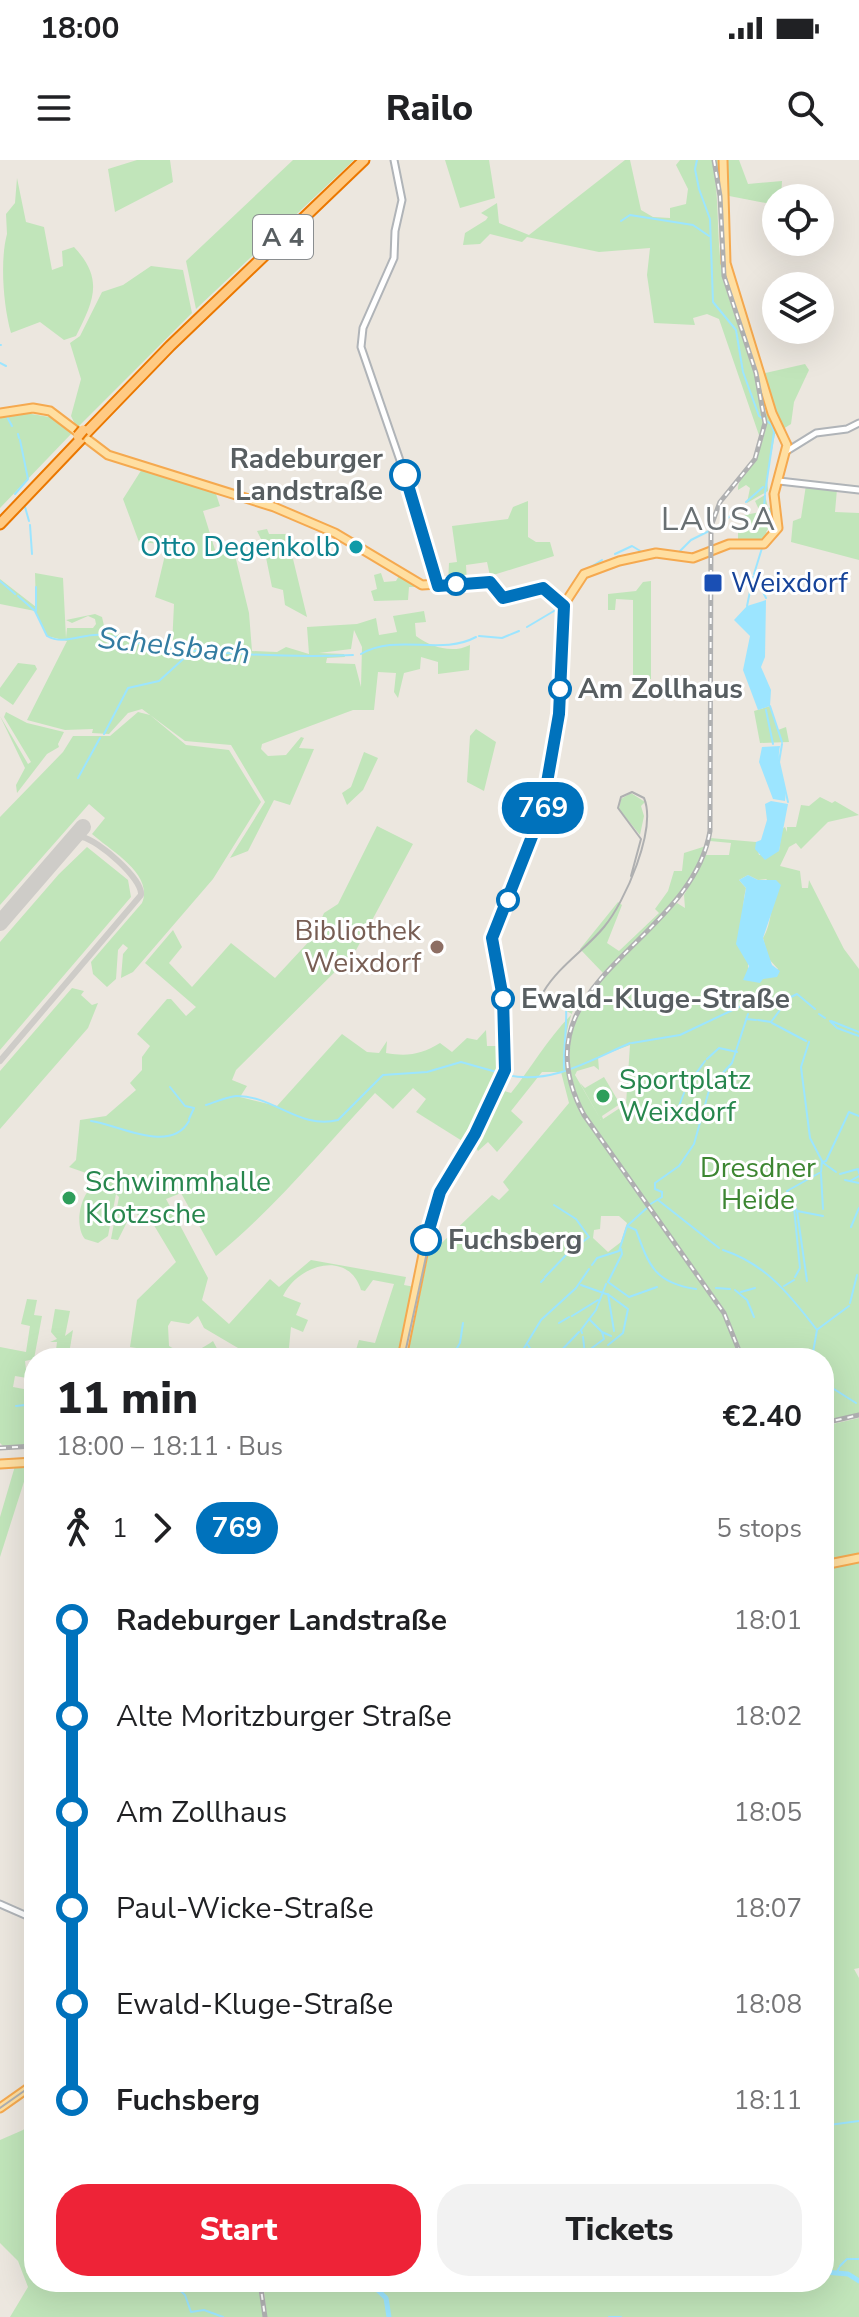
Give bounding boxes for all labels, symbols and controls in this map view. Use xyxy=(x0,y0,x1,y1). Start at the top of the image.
text: 18:00 xyxy=(40,8,119,49)
text: Railo xyxy=(386,84,473,133)
icon: menu xyxy=(32,86,76,130)
icon: search xyxy=(783,86,827,130)
map controls xyxy=(762,184,834,344)
button: locate xyxy=(762,184,834,256)
road number: A 4 xyxy=(253,215,313,259)
button: layers xyxy=(762,272,834,344)
place label: Radeburger Landstraße xyxy=(230,440,383,510)
marker: Radeburger Landstraße xyxy=(390,460,420,490)
district label: LAUSA xyxy=(661,498,777,541)
place label: Otto Degenkolb xyxy=(140,528,340,566)
marker: Otto Degenkolb xyxy=(347,538,365,556)
place label: Weixdorf xyxy=(731,564,849,602)
marker: Weixdorf xyxy=(702,572,724,594)
unlabelled marker xyxy=(445,573,467,595)
water label: Schelsbach xyxy=(96,618,252,674)
place label: Am Zollhaus xyxy=(578,670,743,708)
marker: Am Zollhaus xyxy=(549,678,571,700)
line badge: 769 xyxy=(497,782,589,834)
text: 769 xyxy=(518,789,568,827)
unlabelled marker xyxy=(497,889,519,911)
place label: Bibliothek Weixdorf xyxy=(294,912,422,982)
marker: Bibliothek Weixdorf xyxy=(428,938,446,956)
place label: Ewald-Kluge-Straße xyxy=(521,980,790,1018)
marker: Ewald-Kluge-Straße xyxy=(492,988,514,1010)
place label: Sportplatz Weixdorf xyxy=(619,1061,751,1131)
marker: Sportplatz Weixdorf xyxy=(594,1087,612,1105)
park label: Dresdner Heide xyxy=(700,1149,816,1219)
place label: Schwimmhalle Klotzsche xyxy=(85,1163,271,1233)
marker: Schwimmhalle Klotzsche xyxy=(60,1189,78,1207)
place label: Fuchsberg xyxy=(448,1221,583,1259)
marker: Fuchsberg xyxy=(411,1225,441,1255)
text: 11 min xyxy=(56,1369,198,1429)
text: €2.40 xyxy=(723,1396,802,1437)
text: 18:00 – 18:11 · Bus xyxy=(56,1429,283,1464)
icon: walk xyxy=(56,1506,100,1550)
icon: forward xyxy=(140,1506,184,1550)
text: 769 xyxy=(212,1509,262,1547)
text: 1 xyxy=(112,1511,128,1546)
text: 5 stops xyxy=(716,1511,802,1546)
text: Radeburger Landstraße xyxy=(116,1600,447,1641)
text: 18:01 xyxy=(734,1603,802,1638)
text: Alte Moritzburger Straße xyxy=(116,1696,452,1737)
text: 18:02 xyxy=(734,1699,802,1734)
text: Am Zollhaus xyxy=(116,1792,287,1833)
text: 18:05 xyxy=(734,1795,802,1830)
text: Paul-Wicke-Straße xyxy=(116,1888,374,1929)
text: 18:07 xyxy=(734,1891,802,1926)
text: Ewald-Kluge-Straße xyxy=(116,1984,393,2025)
text: 18:08 xyxy=(734,1987,802,2022)
text: Fuchsberg xyxy=(116,2080,260,2121)
text: 18:11 xyxy=(734,2083,802,2118)
button: Start xyxy=(56,2184,421,2276)
button: Tickets xyxy=(437,2184,802,2276)

